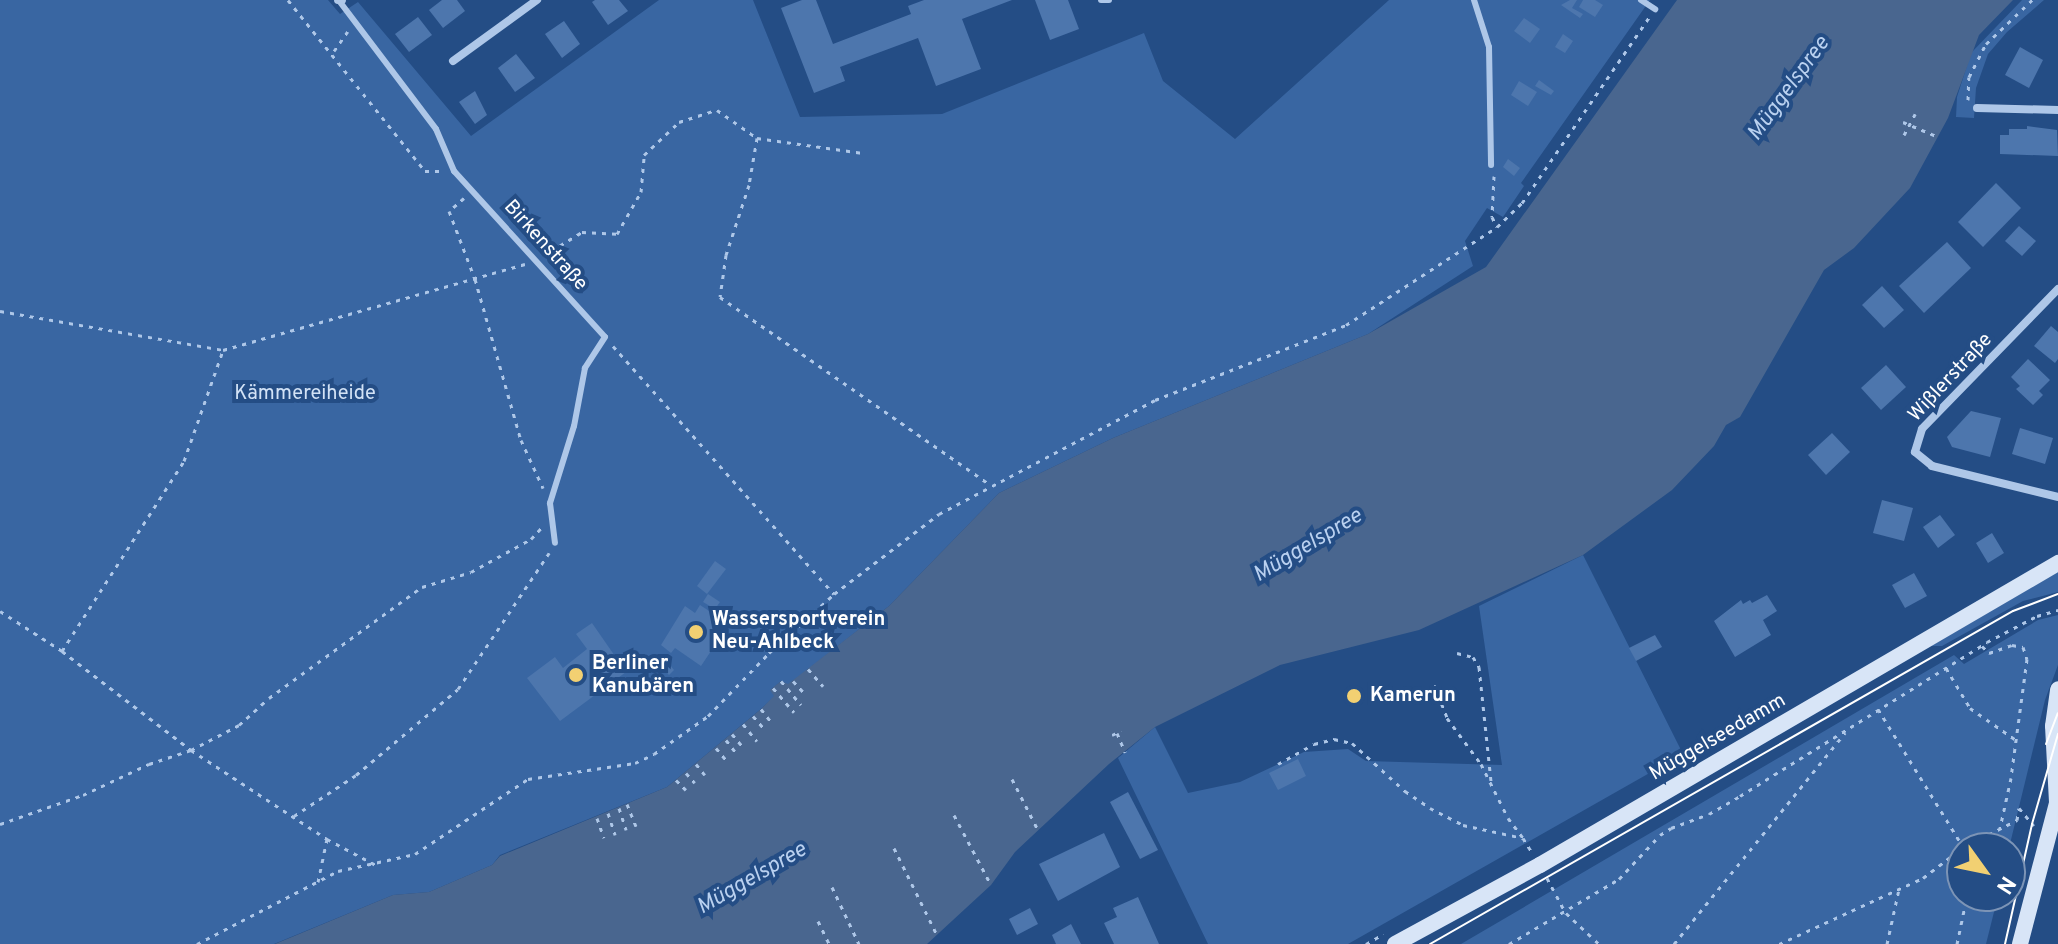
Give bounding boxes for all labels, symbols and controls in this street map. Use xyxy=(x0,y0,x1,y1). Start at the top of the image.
water label: Müggelspree xyxy=(1742,32,1836,146)
street label: Birkenstraße xyxy=(498,196,592,296)
street label: Wißlerstraße xyxy=(1904,329,1998,427)
park label: Kämmereiheide xyxy=(234,382,376,406)
water label: Müggelspree xyxy=(1249,503,1367,589)
place label: Wassersportverein Neu-Ahlbeck xyxy=(712,608,885,655)
marker: Wassersportverein Neu-Ahlbeck xyxy=(687,623,705,641)
place label: Berliner Kanubären xyxy=(592,652,694,699)
marker: Berliner Kanubären xyxy=(567,666,585,684)
place label: Kamerun xyxy=(1370,684,1456,708)
marker: Kamerun xyxy=(1345,687,1363,705)
street label: Müggelseedamm xyxy=(1646,689,1790,787)
north arrow xyxy=(1946,832,2026,912)
water label: Müggelspree xyxy=(692,837,812,921)
text: N xyxy=(1989,870,2020,898)

